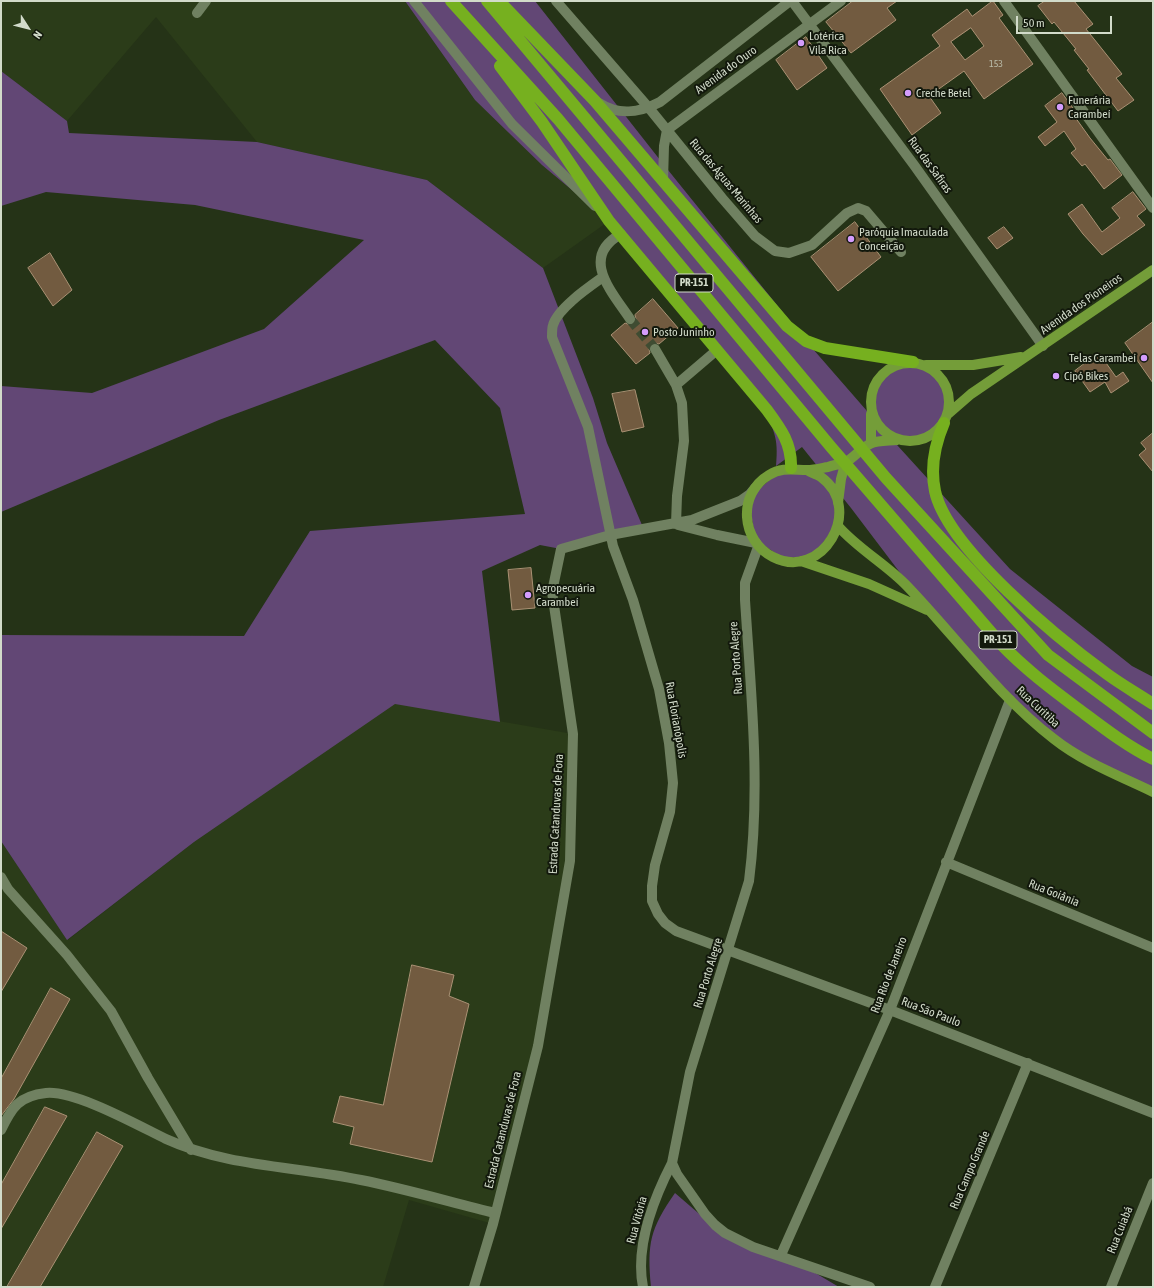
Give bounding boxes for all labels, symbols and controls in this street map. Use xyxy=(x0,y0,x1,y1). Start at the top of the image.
north arrow xyxy=(8,8,48,48)
scale bar xyxy=(1018,8,1114,34)
text: 50 m xyxy=(1023,16,1045,30)
text: N xyxy=(31,29,44,41)
place label: Lotérica Vila Rica xyxy=(809,29,847,57)
marker: Lotérica Vila Rica xyxy=(796,38,806,48)
street label: Avenida do Ouro xyxy=(692,43,760,97)
house number: 153 xyxy=(989,58,1003,70)
place label: Creche Betel xyxy=(916,86,971,100)
marker: Creche Betel xyxy=(903,88,913,98)
place label: Funerária Carambeí xyxy=(1068,93,1111,121)
marker: Funerária Carambeí xyxy=(1055,102,1065,112)
street label: Rua das Safiras xyxy=(905,134,955,196)
street label: Rua das Águas Marinhas xyxy=(686,136,766,226)
place label: Paróquia Imaculada Conceição xyxy=(859,225,948,253)
marker: Paróquia Imaculada Conceição xyxy=(846,234,856,244)
street label: Avenida dos Pioneiros xyxy=(1037,270,1125,338)
road number: PR-151 xyxy=(675,274,713,292)
place label: Posto Juninho xyxy=(653,325,715,339)
marker: Posto Juninho xyxy=(640,327,650,337)
place label: Telas Carambeí xyxy=(1069,351,1136,365)
marker: Telas Carambeí xyxy=(1139,353,1149,363)
place label: Cipó Bikes xyxy=(1064,369,1108,383)
marker: Cipó Bikes xyxy=(1051,371,1061,381)
place label: Agropecuária Carambeí xyxy=(536,581,595,609)
marker: Agropecuária Carambeí xyxy=(523,590,533,600)
street label: Rua Porto Alegre xyxy=(726,621,746,695)
road number: PR-151 xyxy=(979,631,1017,649)
street label: Rua Florianópolis xyxy=(662,681,690,759)
street label: Rua Curitiba xyxy=(1013,683,1063,731)
street label: Estrada Catanduvas de Fora xyxy=(546,754,566,874)
street label: Rua Goiânia xyxy=(1026,876,1082,910)
street label: Rua Rio de Janeiro xyxy=(868,935,910,1015)
street label: Rua Porto Alegre xyxy=(690,936,726,1010)
street label: Rua São Paulo xyxy=(899,994,963,1030)
street label: Estrada Catanduvas de Fora xyxy=(481,1070,525,1190)
street label: Rua Campo Grande xyxy=(947,1129,993,1211)
street label: Rua Vitória xyxy=(624,1195,650,1245)
street label: Rua Cuiabá xyxy=(1104,1204,1136,1256)

